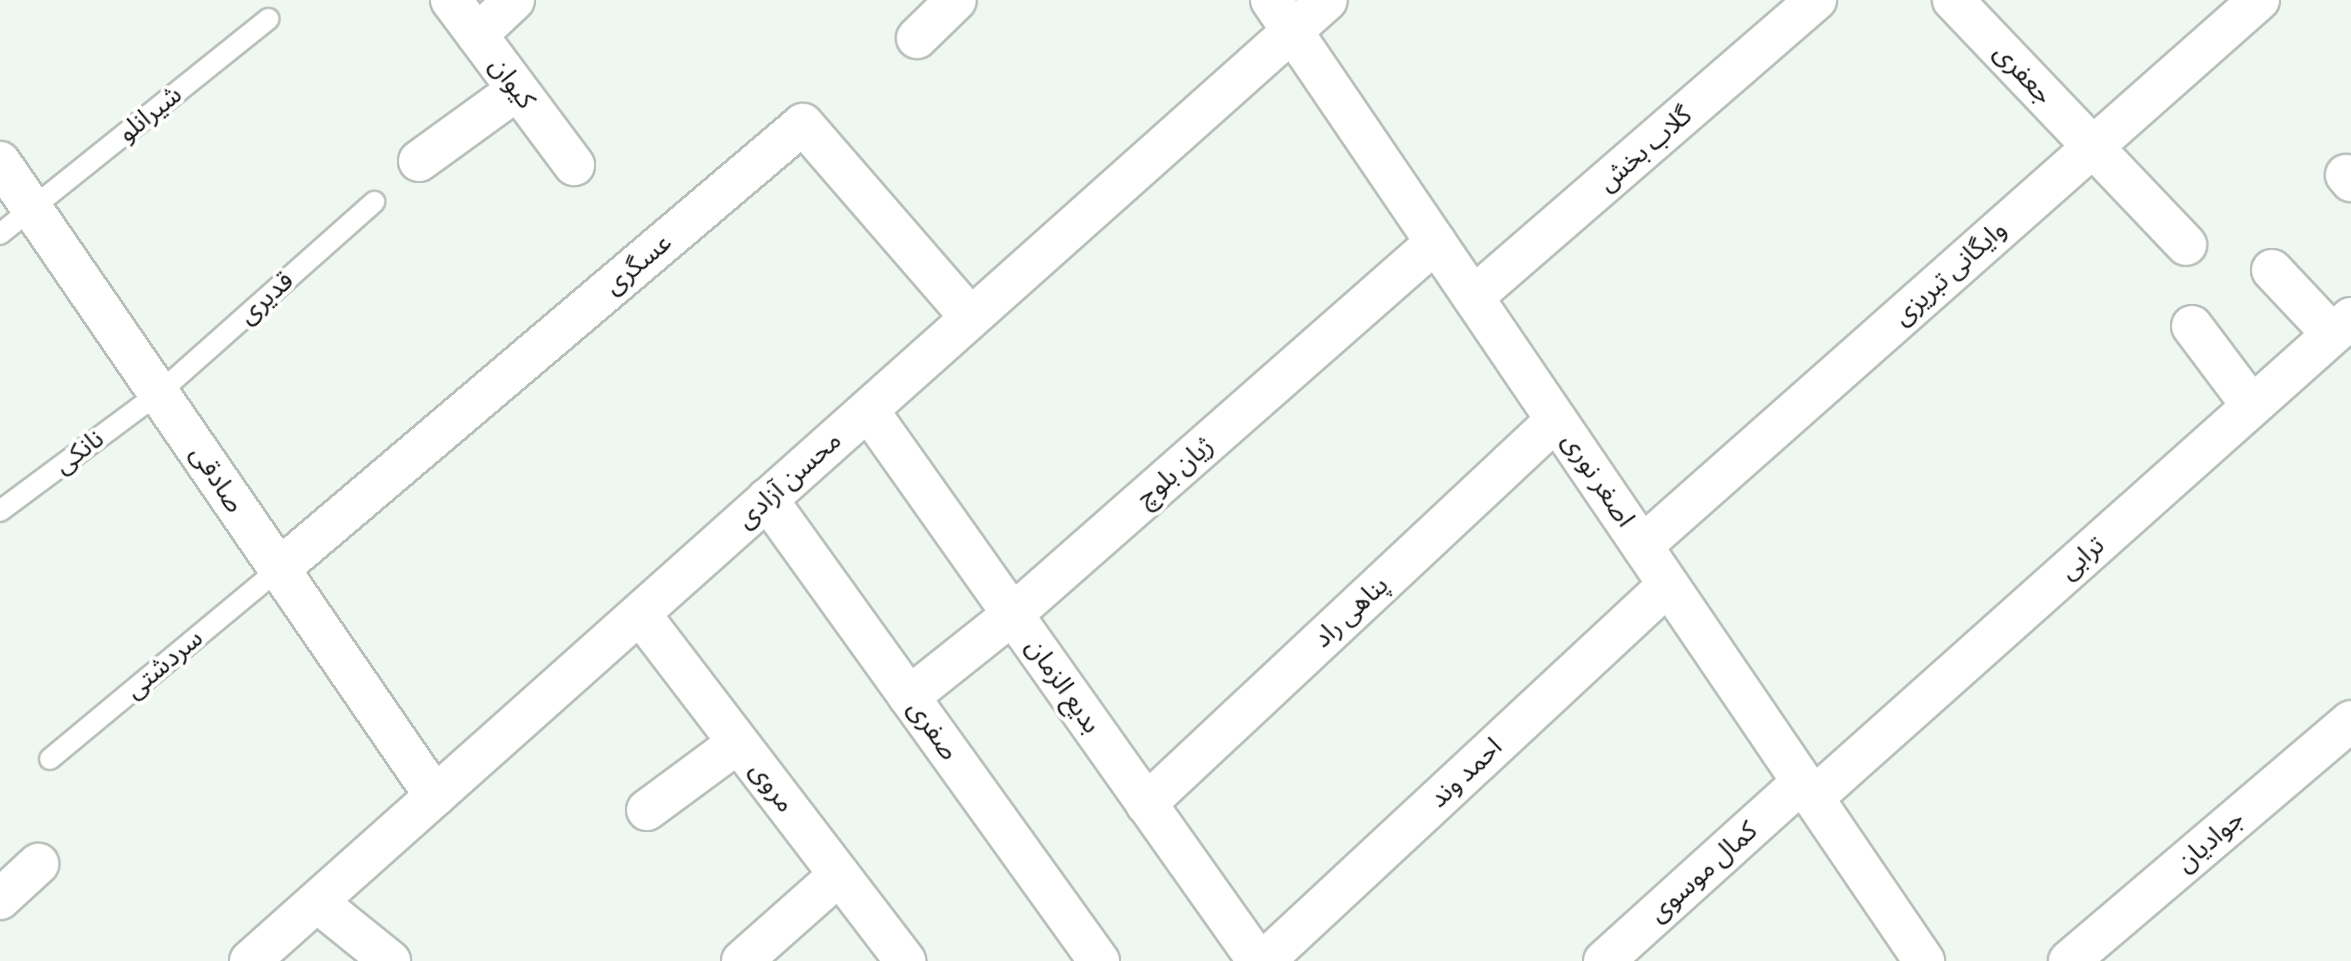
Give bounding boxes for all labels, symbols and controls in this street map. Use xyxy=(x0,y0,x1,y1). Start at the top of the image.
street label: جعفری xyxy=(1987,37,2059,111)
street label: کیوان xyxy=(482,51,542,115)
street label: شیرانلو xyxy=(112,79,188,149)
street label: گلاب بخش xyxy=(1592,100,1698,198)
street label: وایگانی تبریزی xyxy=(1887,214,2013,332)
street label: عسگری xyxy=(598,227,678,301)
street label: قدیری xyxy=(232,265,300,331)
street label: نانکی xyxy=(48,423,110,481)
street label: محسن آزادی xyxy=(730,425,848,535)
street label: اصغر نوری xyxy=(1555,427,1641,533)
street label: ژیان بلوچ xyxy=(1130,430,1220,514)
street label: صادقی xyxy=(183,440,251,518)
street label: ترابی xyxy=(2053,530,2111,586)
street label: پناهی راد xyxy=(1307,570,1395,654)
street label: سردشتی xyxy=(119,623,209,705)
street label: بدیع الزمان xyxy=(1019,632,1107,740)
street label: صفری xyxy=(901,694,965,766)
street label: احمد وند xyxy=(1423,732,1509,814)
street label: مروی xyxy=(743,756,801,818)
street label: جوادیان xyxy=(2170,803,2250,879)
street label: کمال موسوی xyxy=(1642,815,1764,929)

